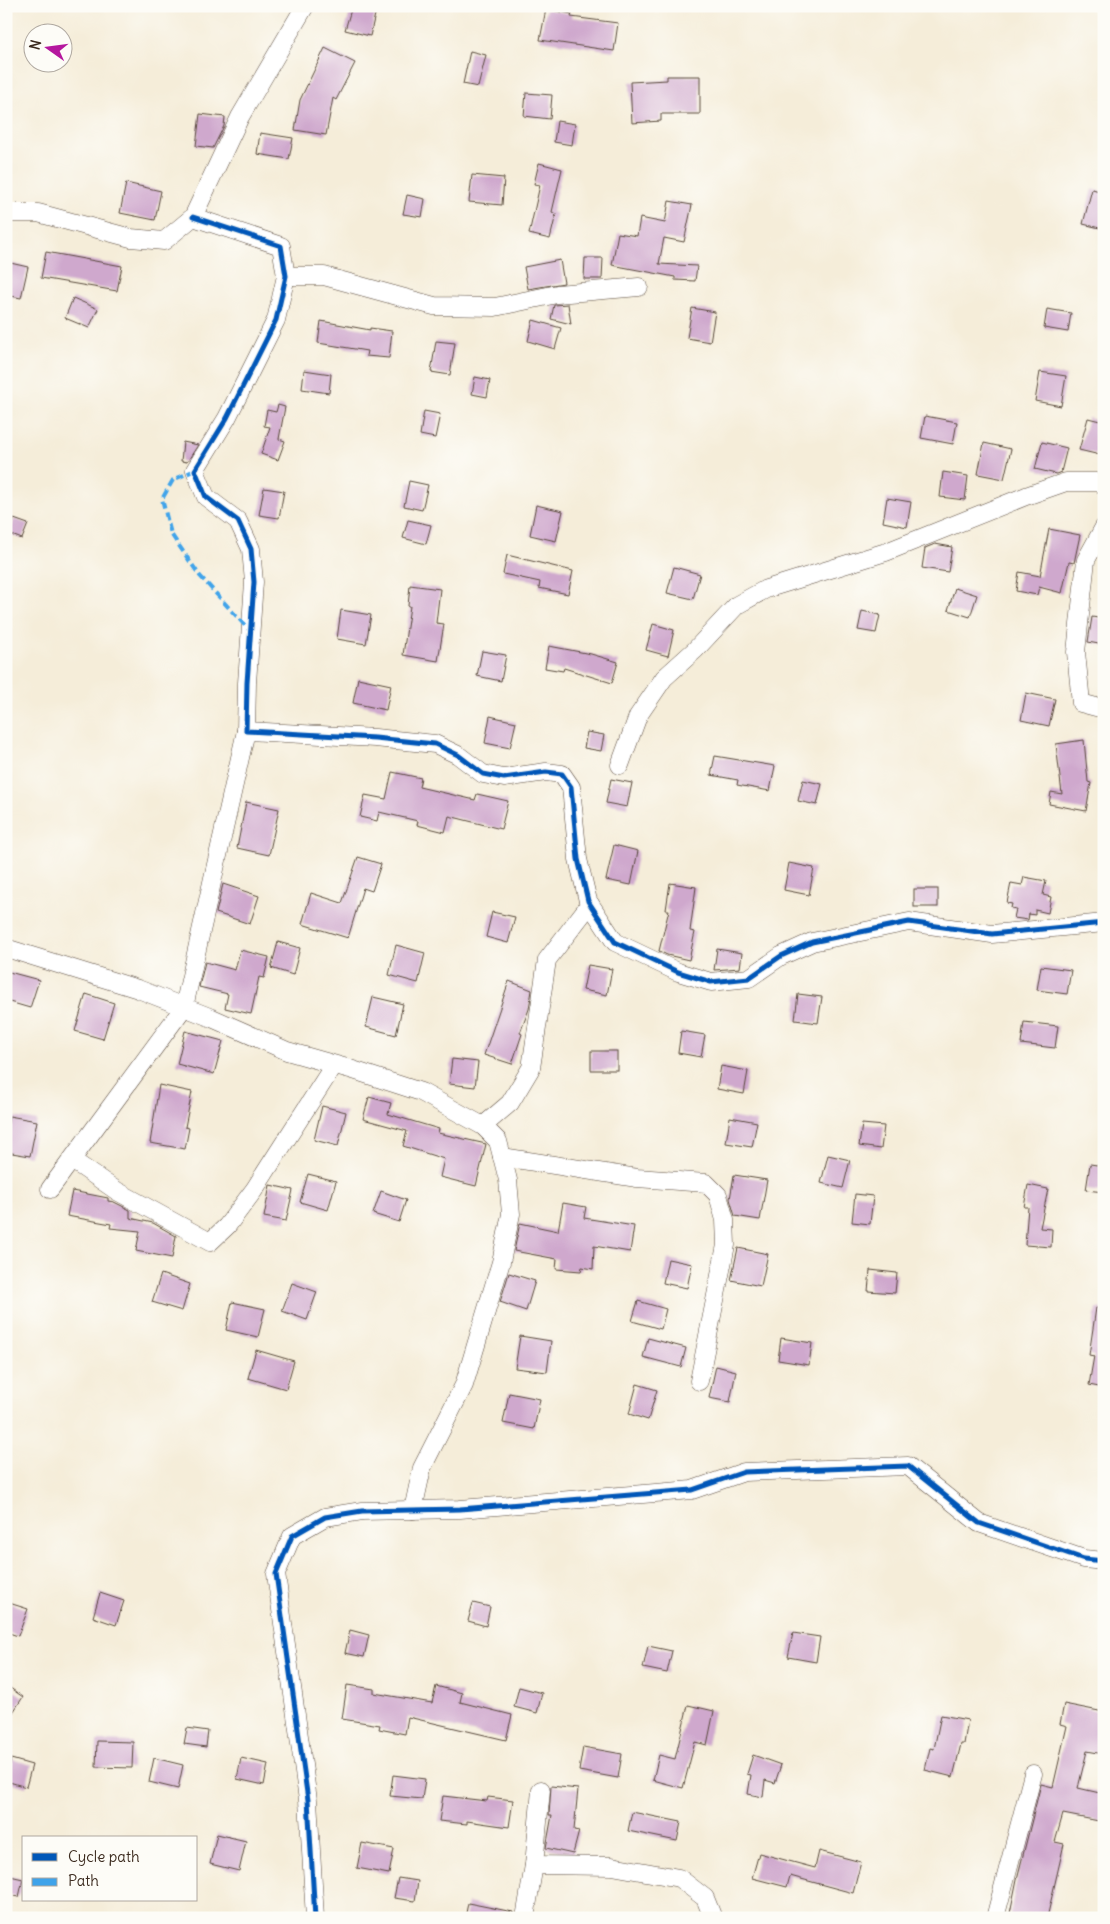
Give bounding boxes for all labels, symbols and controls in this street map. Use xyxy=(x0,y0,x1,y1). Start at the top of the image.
north arrow xyxy=(22,22,72,72)
text: N xyxy=(25,38,45,52)
legend xyxy=(22,1836,198,1902)
text: Cycle path xyxy=(68,1847,140,1866)
text: Path xyxy=(68,1871,99,1890)

